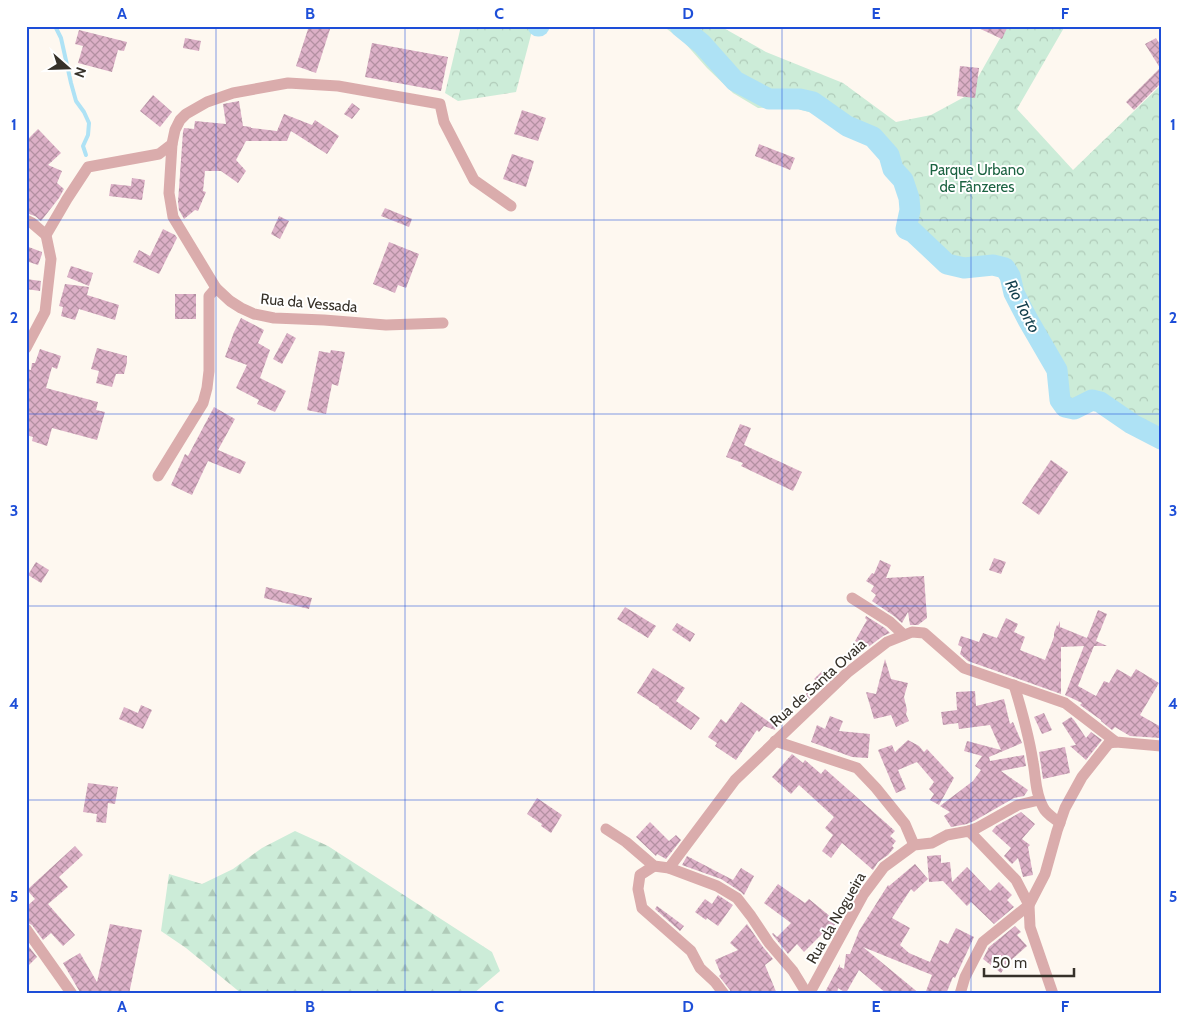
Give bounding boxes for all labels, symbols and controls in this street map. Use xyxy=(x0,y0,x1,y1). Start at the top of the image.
text: A xyxy=(117,4,127,23)
text: B xyxy=(305,4,315,23)
text: C xyxy=(494,4,504,23)
text: D xyxy=(682,4,694,23)
text: E xyxy=(871,4,881,23)
text: F xyxy=(1061,4,1070,23)
north arrow xyxy=(42,42,92,92)
text: N xyxy=(70,65,90,80)
text: 1 xyxy=(11,115,17,134)
text: 1 xyxy=(1170,115,1176,134)
park label: Parque Urbano de Fânzeres xyxy=(930,161,1024,196)
water label: Rio Torto xyxy=(1001,276,1044,336)
street label: Rua da Vessada xyxy=(260,290,359,316)
text: 2 xyxy=(10,308,18,327)
text: 2 xyxy=(1169,308,1177,327)
text: 3 xyxy=(10,501,18,520)
text: 3 xyxy=(1169,501,1177,520)
street label: Rua de Santa Ovaia xyxy=(766,635,870,731)
text: 4 xyxy=(9,694,19,713)
text: 4 xyxy=(1168,694,1178,713)
street label: Rua da Nogueira xyxy=(802,868,870,967)
text: 5 xyxy=(10,887,18,906)
text: 5 xyxy=(1169,887,1177,906)
scale bar xyxy=(984,945,1074,977)
text: 50 m xyxy=(992,954,1027,972)
text: A xyxy=(117,997,127,1016)
text: B xyxy=(305,997,315,1016)
text: C xyxy=(494,997,504,1016)
text: D xyxy=(682,997,694,1016)
text: E xyxy=(871,997,881,1016)
text: F xyxy=(1061,997,1070,1016)

